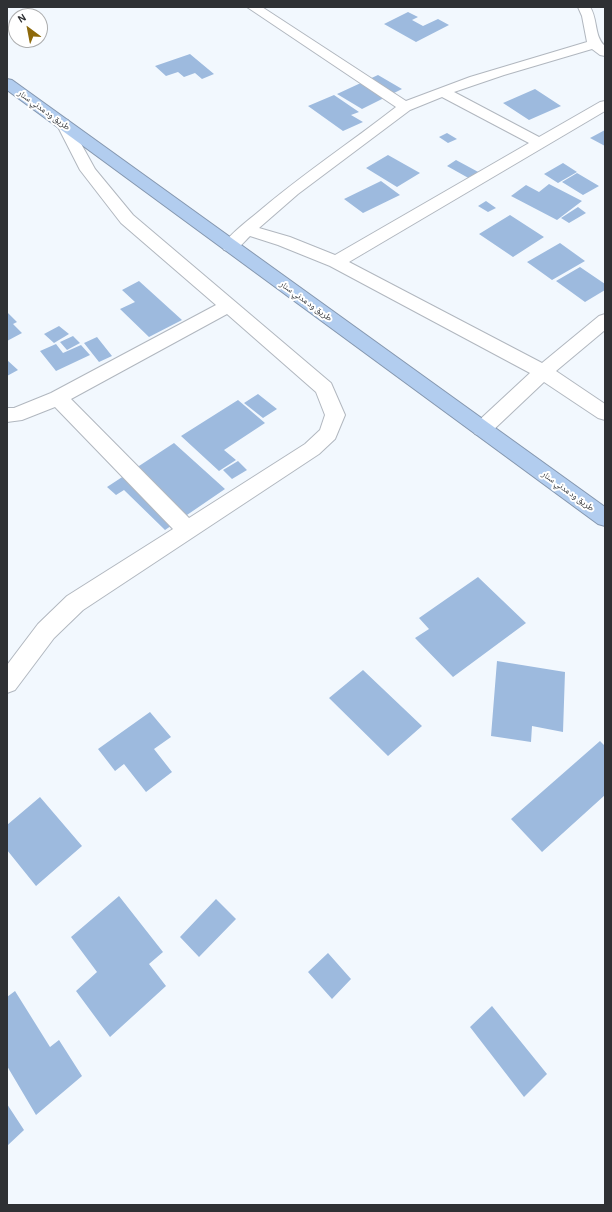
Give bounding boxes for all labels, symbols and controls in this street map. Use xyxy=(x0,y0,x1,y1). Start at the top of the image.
north arrow xyxy=(8,8,48,48)
text: N xyxy=(16,12,28,25)
street label: طريق ود مدني سنار xyxy=(16,87,72,133)
street label: طريق ود مدني سنار xyxy=(278,278,334,324)
street label: طريق ود مدني سنار xyxy=(540,468,596,514)

